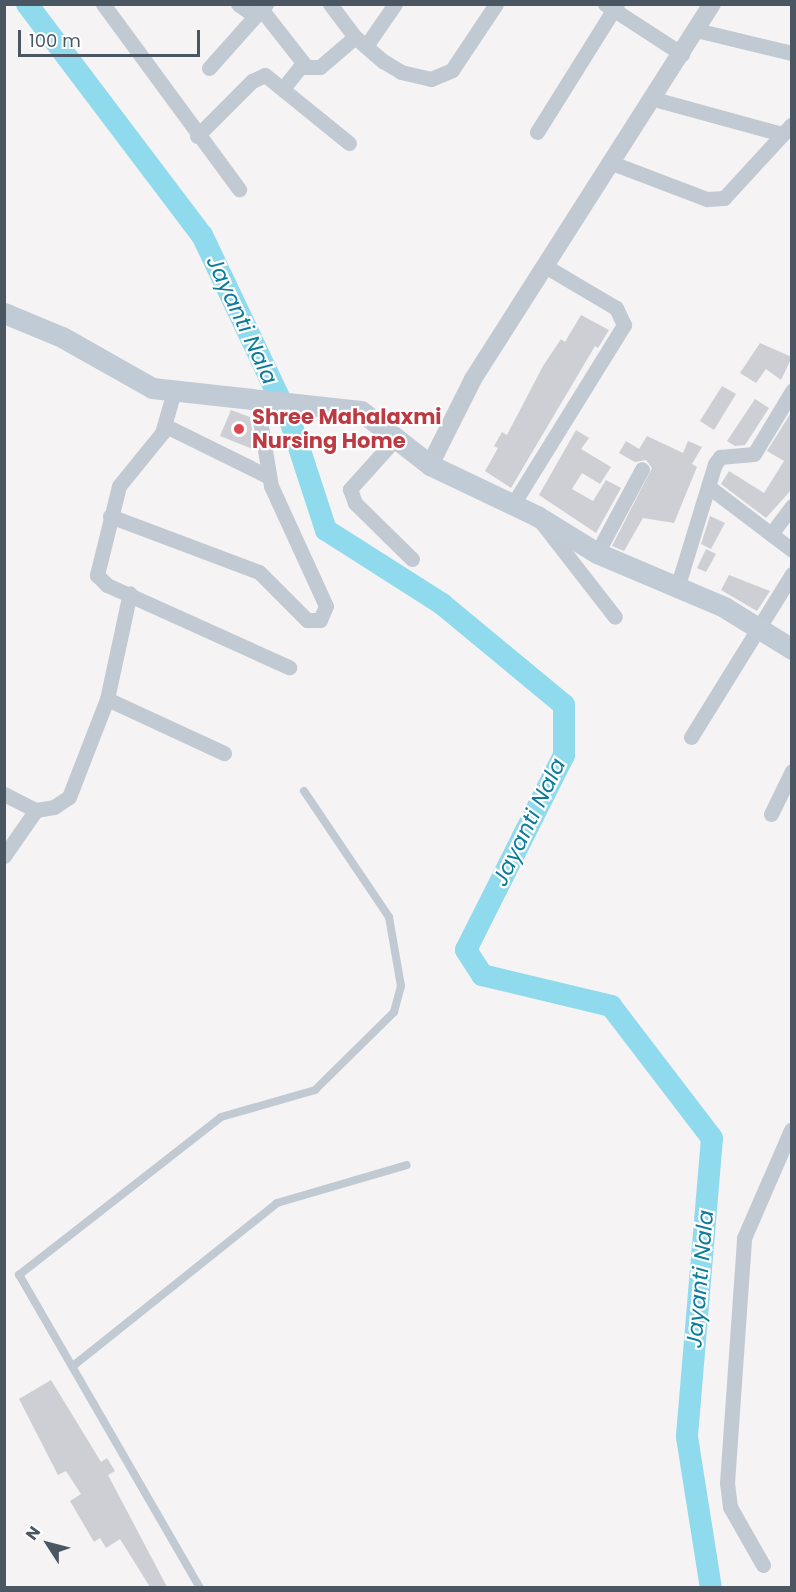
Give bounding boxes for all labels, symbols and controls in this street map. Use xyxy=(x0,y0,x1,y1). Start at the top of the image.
scale bar xyxy=(21,18,202,56)
text: 100 m xyxy=(29,28,81,53)
water label: Jayanti Nala xyxy=(201,252,283,388)
place label: Shree Mahalaxmi Nursing Home xyxy=(252,404,442,454)
marker: Shree Mahalaxmi Nursing Home xyxy=(230,420,248,438)
water label: Jayanti Nala xyxy=(487,754,571,890)
water label: Jayanti Nala xyxy=(681,1209,719,1349)
north arrow xyxy=(18,1514,78,1574)
text: N xyxy=(20,1521,46,1545)

